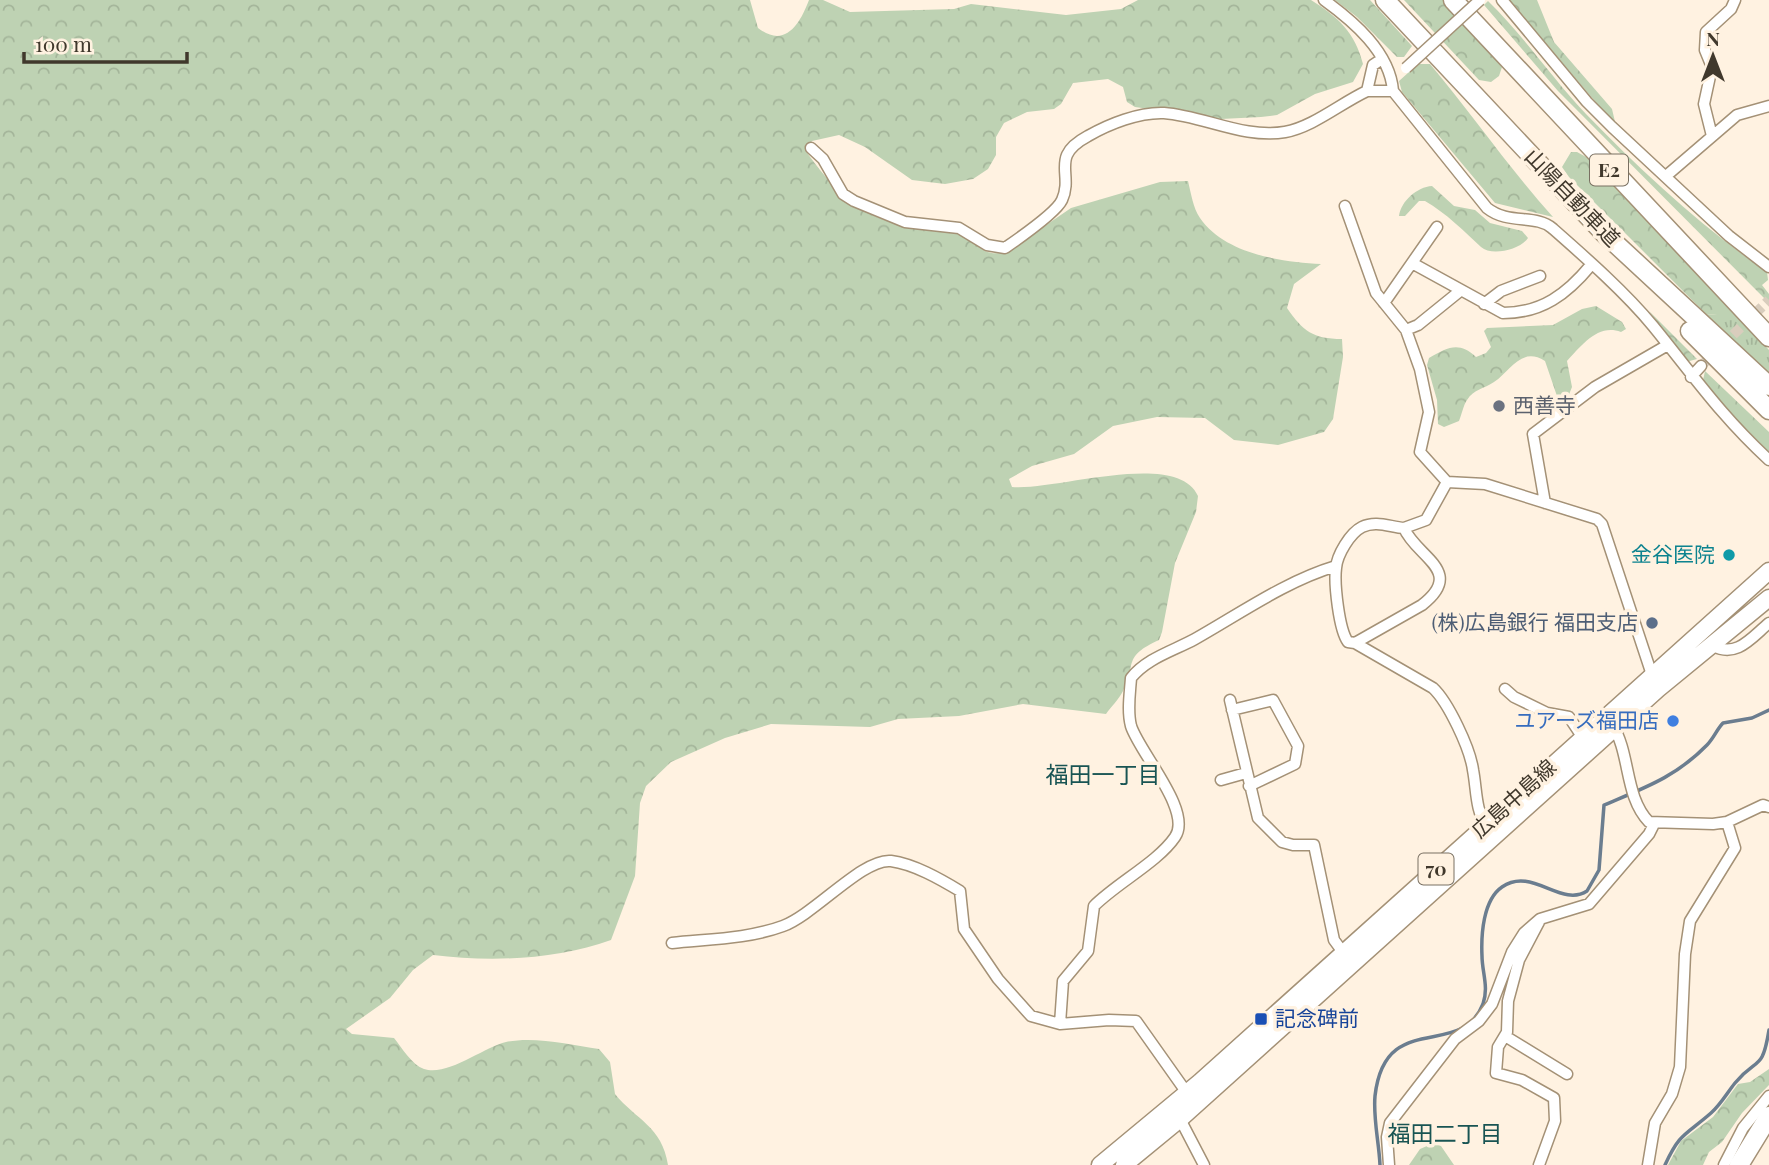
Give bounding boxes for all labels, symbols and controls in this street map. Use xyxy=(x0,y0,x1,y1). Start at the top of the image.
scale bar xyxy=(24,21,187,65)
north arrow xyxy=(1678,21,1748,91)
text: N xyxy=(1706,25,1720,51)
text: 100 m xyxy=(35,29,92,57)
street label: 山陽自動車道 xyxy=(1520,142,1627,252)
road number: E2 xyxy=(1590,154,1628,186)
place label: 西善寺 xyxy=(1513,390,1576,418)
marker: 西善寺 xyxy=(1491,398,1507,414)
place label: 金谷医院 xyxy=(1631,539,1715,567)
marker: 金谷医院 xyxy=(1721,547,1737,563)
place label: (株)広島銀行 福田支店 xyxy=(1431,607,1638,635)
marker: (株)広島銀行 福田支店 xyxy=(1644,615,1660,631)
place label: ユアーズ福田店 xyxy=(1514,705,1659,733)
marker: ユアーズ福田店 xyxy=(1665,713,1681,729)
street label: 広島中島線 xyxy=(1464,752,1561,843)
district label: 福田一丁目 xyxy=(1046,758,1161,789)
road number: 70 xyxy=(1418,854,1454,884)
place label: 記念碑前 xyxy=(1275,1003,1359,1031)
marker: 記念碑前 xyxy=(1253,1011,1269,1027)
district label: 福田二丁目 xyxy=(1388,1117,1503,1148)

